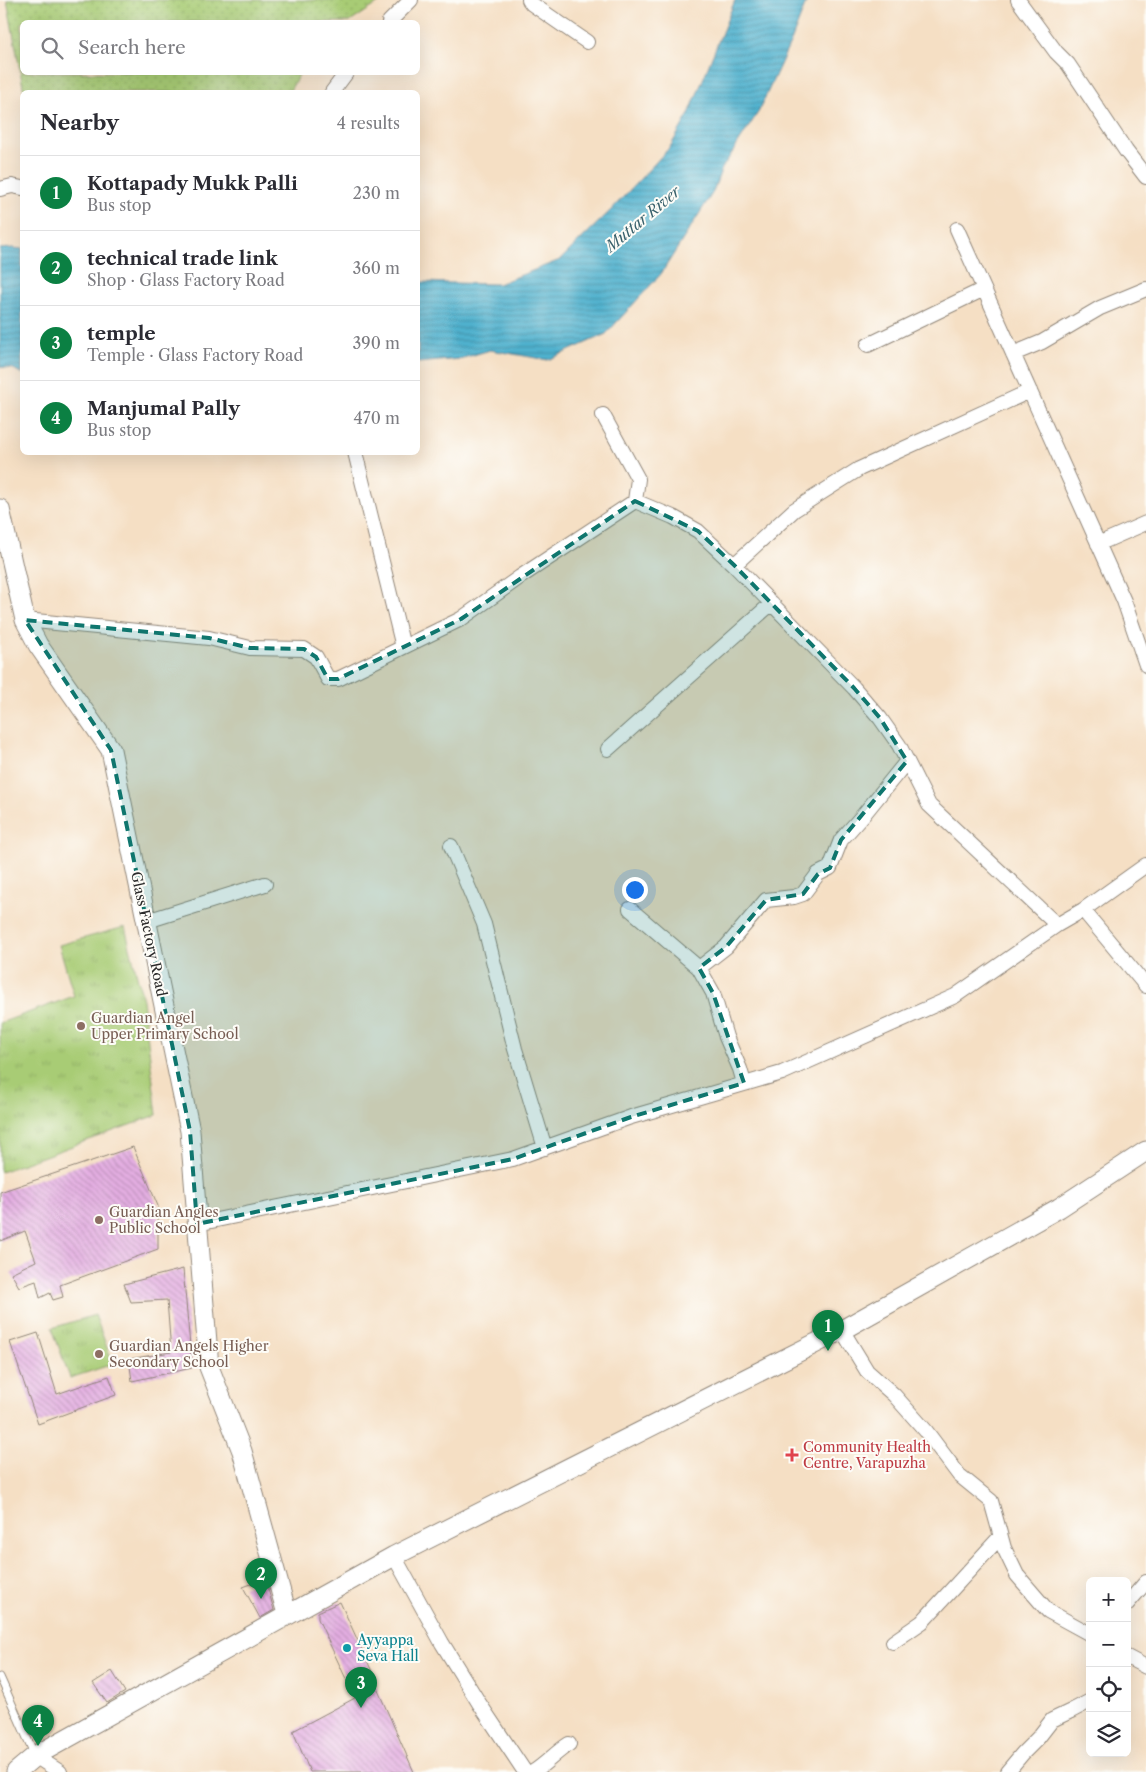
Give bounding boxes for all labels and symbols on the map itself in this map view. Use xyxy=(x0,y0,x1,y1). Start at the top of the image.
water label: Muttar River xyxy=(600,181,685,257)
street label: Glass Factory Road xyxy=(127,870,171,999)
your location xyxy=(622,877,648,903)
place label: Guardian Angel Upper Primary School xyxy=(91,1009,239,1043)
marker: Guardian Angel Upper Primary School xyxy=(75,1020,87,1032)
place label: Guardian Angles Public School xyxy=(109,1203,219,1237)
marker: Guardian Angles Public School xyxy=(93,1214,105,1226)
pin: 1 xyxy=(812,1310,844,1351)
place label: Guardian Angels Higher Secondary School xyxy=(109,1337,269,1371)
marker: Guardian Angels Higher Secondary School xyxy=(93,1348,105,1360)
place label: Community Health Centre, Varapuzha xyxy=(803,1438,931,1472)
marker: Community Health Centre, Varapuzha xyxy=(785,1448,799,1462)
pin: 2 xyxy=(245,1558,277,1599)
place label: Ayyappa Seva Hall xyxy=(356,1631,419,1665)
marker: Ayyappa Seva Hall xyxy=(341,1642,353,1654)
pin: 3 xyxy=(345,1667,377,1708)
pin: 4 xyxy=(22,1705,54,1746)

